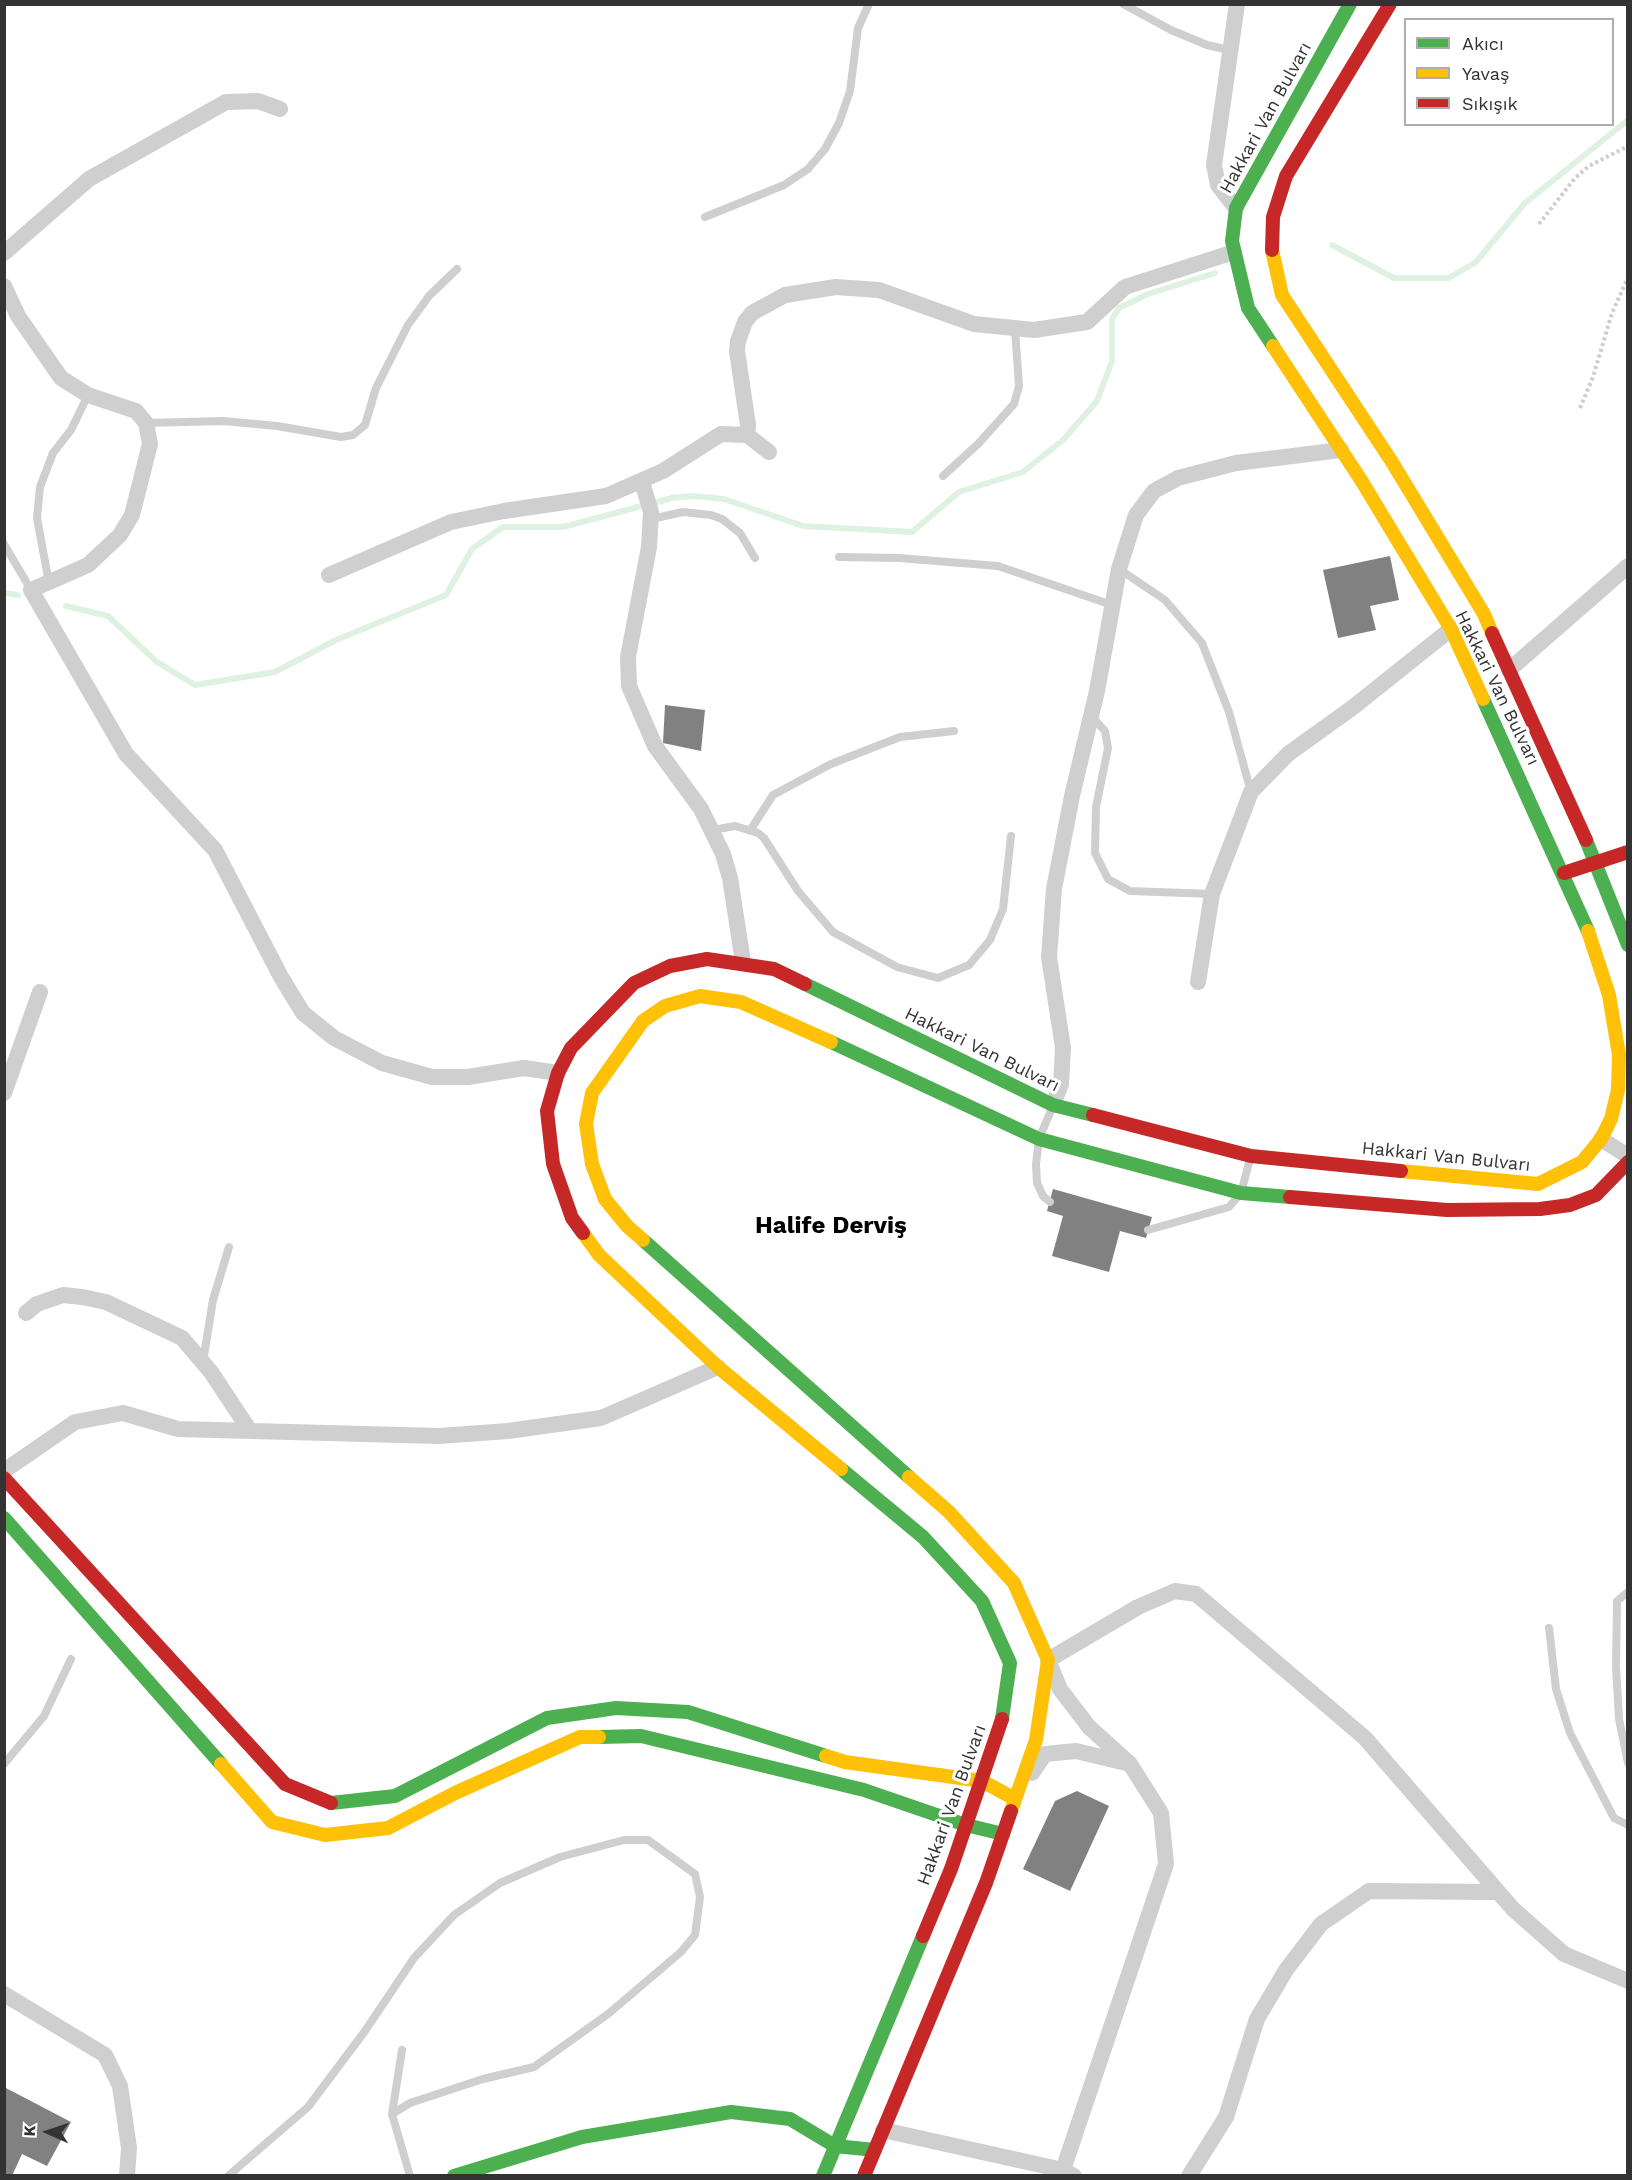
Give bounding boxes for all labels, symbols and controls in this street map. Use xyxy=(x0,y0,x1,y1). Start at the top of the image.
legend xyxy=(1404,18,1614,126)
text: Akıcı xyxy=(1462,33,1504,54)
street label: Hakkari Van Bulvarı xyxy=(1215,39,1317,197)
text: Yavaş xyxy=(1462,63,1509,84)
text: Sıkışık xyxy=(1462,93,1518,114)
street label: Hakkari Van Bulvarı xyxy=(1450,607,1544,769)
street label: Hakkari Van Bulvarı xyxy=(901,1003,1063,1097)
street label: Hakkari Van Bulvarı xyxy=(1361,1137,1531,1177)
district label: Halife Derviş xyxy=(755,1212,907,1240)
street label: Hakkari Van Bulvarı xyxy=(913,1722,991,1888)
north arrow xyxy=(18,2102,78,2162)
text: K xyxy=(20,2125,39,2137)

